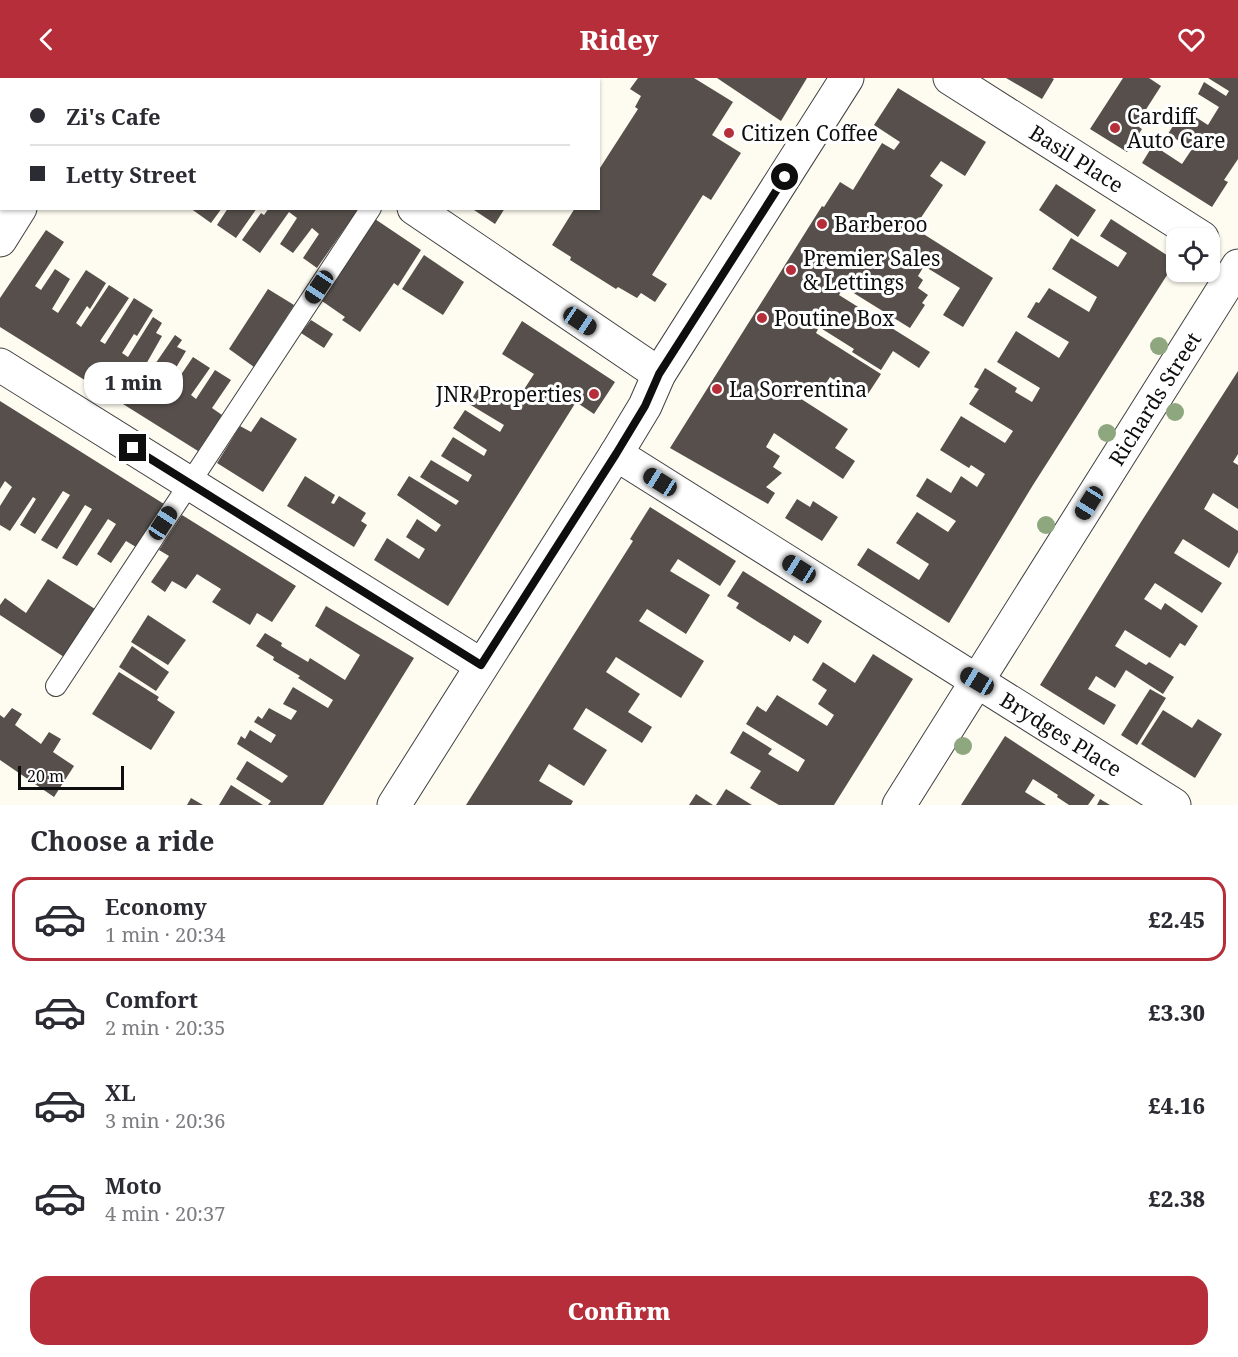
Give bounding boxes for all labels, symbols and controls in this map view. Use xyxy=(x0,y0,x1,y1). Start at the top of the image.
text: Ridey xyxy=(579,21,659,58)
icon: back xyxy=(30,23,63,56)
icon: heart xyxy=(1175,23,1208,56)
text: Zi's Cafe xyxy=(66,101,161,131)
place label: Cardiff Auto Care xyxy=(1127,102,1226,154)
street label: Basil Place xyxy=(1024,118,1129,199)
place label: Citizen Coffee xyxy=(741,119,878,147)
marker: Cardiff Auto Care xyxy=(1108,121,1122,135)
marker: Citizen Coffee xyxy=(722,126,736,140)
text: Letty Street xyxy=(66,159,196,189)
route start xyxy=(771,163,798,190)
place label: Barberoo xyxy=(834,210,928,238)
marker: Barberoo xyxy=(815,217,829,231)
map controls xyxy=(1166,228,1220,282)
button: locate xyxy=(1166,228,1220,282)
place label: Premier Sales & Lettings xyxy=(803,244,940,296)
marker: Premier Sales & Lettings xyxy=(784,263,798,277)
car xyxy=(301,267,337,307)
car xyxy=(560,303,600,339)
place label: Poutine Box xyxy=(774,304,895,332)
marker: Poutine Box xyxy=(755,311,769,325)
street label: Richards Street xyxy=(1102,327,1207,471)
callout: 1 min xyxy=(84,361,182,403)
text: 1 min xyxy=(105,369,162,396)
place label: La Sorrentina xyxy=(729,375,867,403)
place label: JNR Properties xyxy=(435,380,582,408)
marker: La Sorrentina xyxy=(710,382,724,396)
marker: JNR Properties xyxy=(587,387,601,401)
route end xyxy=(119,434,146,461)
car xyxy=(640,465,680,499)
car xyxy=(1072,483,1106,523)
car xyxy=(146,503,180,543)
car xyxy=(779,552,819,586)
car xyxy=(957,664,997,698)
street label: Brydges Place xyxy=(995,685,1127,783)
scale bar xyxy=(18,763,124,790)
text: 20 m xyxy=(27,765,64,787)
text: Choose a ride xyxy=(30,822,215,859)
text: Economy xyxy=(105,891,207,921)
icon: car xyxy=(33,892,87,946)
text: £2.45 xyxy=(1148,904,1205,934)
text: 1 min · 20:34 xyxy=(105,921,225,948)
text: Comfort xyxy=(105,984,198,1014)
icon: car xyxy=(33,985,87,1039)
text: £3.30 xyxy=(1148,997,1205,1027)
text: 2 min · 20:35 xyxy=(105,1014,225,1041)
text: XL xyxy=(105,1077,136,1107)
icon: car xyxy=(33,1078,87,1132)
text: £4.16 xyxy=(1148,1090,1205,1120)
text: 3 min · 20:36 xyxy=(105,1107,225,1134)
text: Moto xyxy=(105,1170,162,1200)
icon: car xyxy=(33,1171,87,1225)
text: £2.38 xyxy=(1148,1183,1205,1213)
text: 4 min · 20:37 xyxy=(105,1200,225,1227)
button: Confirm xyxy=(30,1276,1208,1345)

